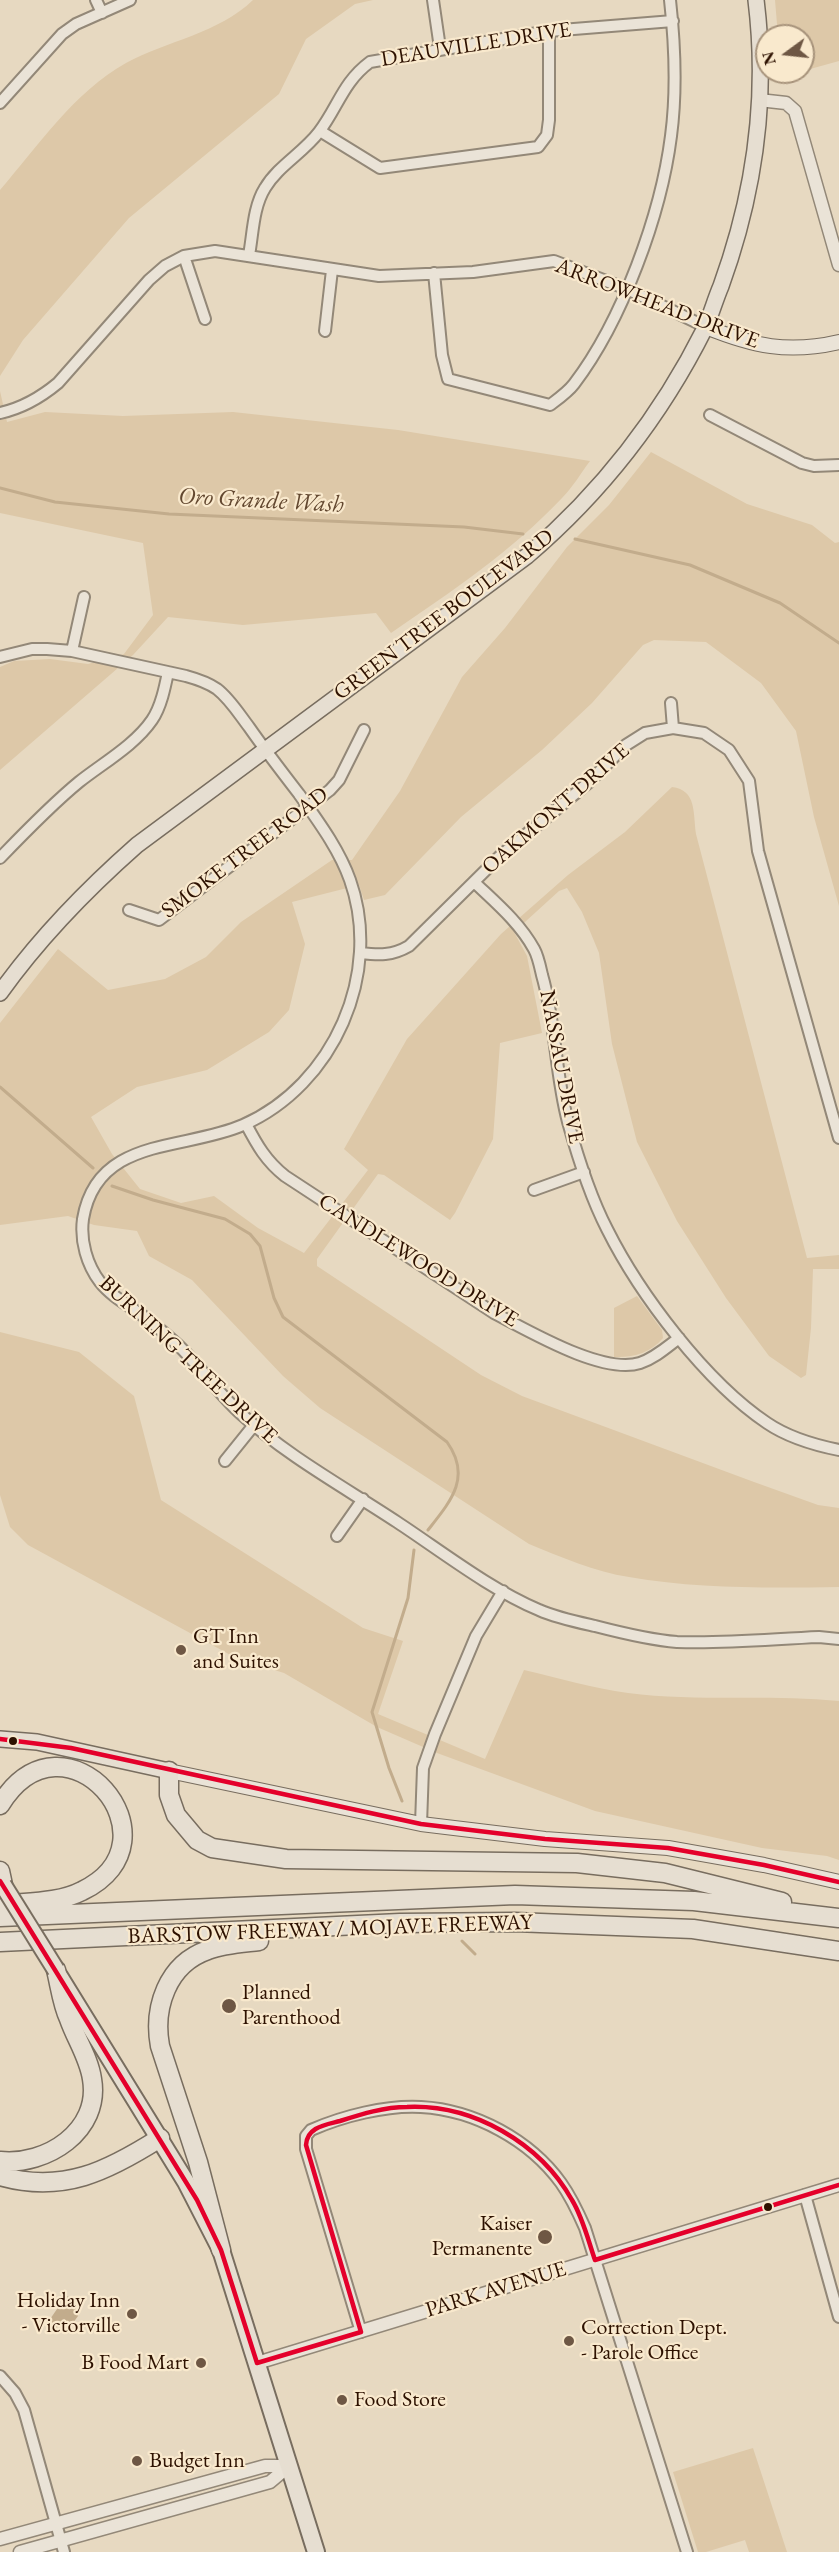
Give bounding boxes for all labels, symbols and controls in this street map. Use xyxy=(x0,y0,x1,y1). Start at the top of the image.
street label: DEAUVILLE DRIVE xyxy=(379,17,573,73)
north arrow xyxy=(755,24,815,84)
text: N xyxy=(757,49,781,67)
street label: ARROWHEAD DRIVE xyxy=(551,253,763,355)
water label: Oro Grande Wash xyxy=(178,482,344,520)
street label: GREEN TREE BOULEVARD xyxy=(329,524,559,706)
street label: OAKMONT DRIVE xyxy=(477,738,635,880)
street label: SMOKE TREE ROAD xyxy=(156,782,334,924)
street label: NASSAU DRIVE xyxy=(533,988,589,1146)
street label: CANDLEWOOD DRIVE xyxy=(313,1189,523,1333)
street label: BURNING TREE DRIVE xyxy=(93,1270,283,1450)
place label: GT Inn and Suites xyxy=(193,1624,279,1676)
marker: GT Inn and Suites xyxy=(174,1643,188,1657)
unlabelled marker xyxy=(7,1735,19,1747)
street label: BARSTOW FREEWAY / MOJAVE FREEWAY xyxy=(127,1910,533,1950)
place label: Planned Parenthood xyxy=(242,1980,341,2032)
marker: Planned Parenthood xyxy=(220,1997,238,2015)
unlabelled marker xyxy=(762,2201,774,2213)
place label: Kaiser Permanente xyxy=(432,2211,532,2262)
marker: Kaiser Permanente xyxy=(536,2228,554,2246)
street label: PARK AVENUE xyxy=(422,2256,570,2324)
place label: Holiday Inn - Victorville xyxy=(17,2288,120,2340)
marker: Holiday Inn - Victorville xyxy=(125,2307,139,2321)
place label: Correction Dept. - Parole Office xyxy=(581,2315,727,2366)
marker: Correction Dept. - Parole Office xyxy=(562,2334,576,2348)
place label: B Food Mart xyxy=(81,2350,189,2376)
marker: B Food Mart xyxy=(194,2356,208,2370)
place label: Food Store xyxy=(354,2387,446,2413)
marker: Food Store xyxy=(335,2393,349,2407)
place label: Budget Inn xyxy=(149,2448,245,2474)
marker: Budget Inn xyxy=(130,2454,144,2468)

